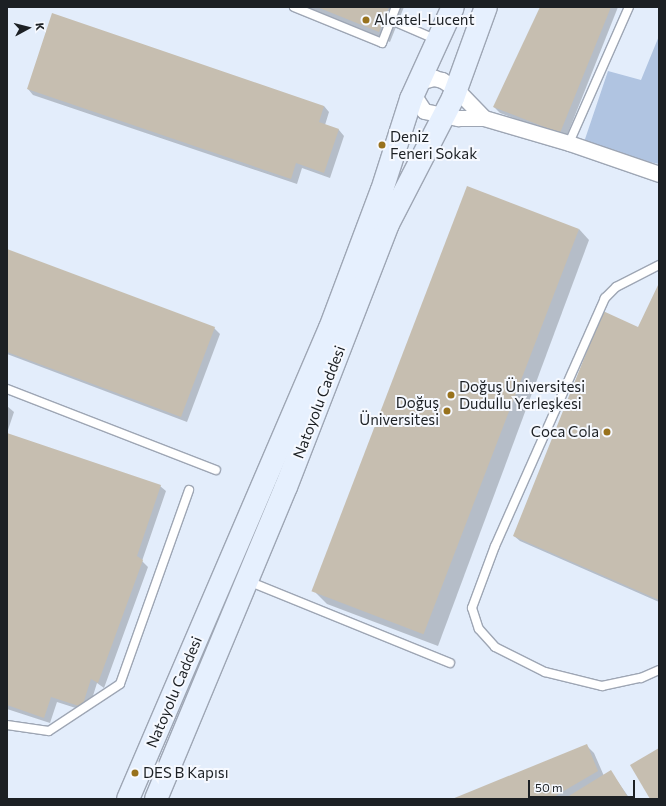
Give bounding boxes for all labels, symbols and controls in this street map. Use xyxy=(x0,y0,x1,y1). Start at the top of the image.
north arrow xyxy=(8,8,48,48)
place label: Alcatel-Lucent xyxy=(374,11,475,29)
marker: Alcatel-Lucent xyxy=(361,15,371,25)
text: K xyxy=(33,22,47,31)
place label: Deniz Feneri Sokak xyxy=(390,127,477,162)
marker: Deniz Feneri Sokak xyxy=(377,140,387,150)
street label: Natoyolu Caddesi xyxy=(289,343,349,461)
place label: Doğuş Üniversitesi Dudullu Yerleşkesi xyxy=(459,377,585,412)
marker: Doğuş Üniversitesi Dudullu Yerleşkesi xyxy=(446,390,456,400)
place label: Doğuş Üniversitesi xyxy=(359,393,439,428)
marker: Doğuş Üniversitesi xyxy=(442,406,452,416)
place label: Coca Cola xyxy=(531,423,599,441)
marker: Coca Cola xyxy=(602,427,612,437)
street label: Natoyolu Caddesi xyxy=(142,634,206,750)
place label: DES B Kapısı xyxy=(143,764,228,782)
marker: DES B Kapısı xyxy=(130,768,140,778)
scale bar xyxy=(530,772,637,798)
text: 50 m xyxy=(535,780,563,794)

